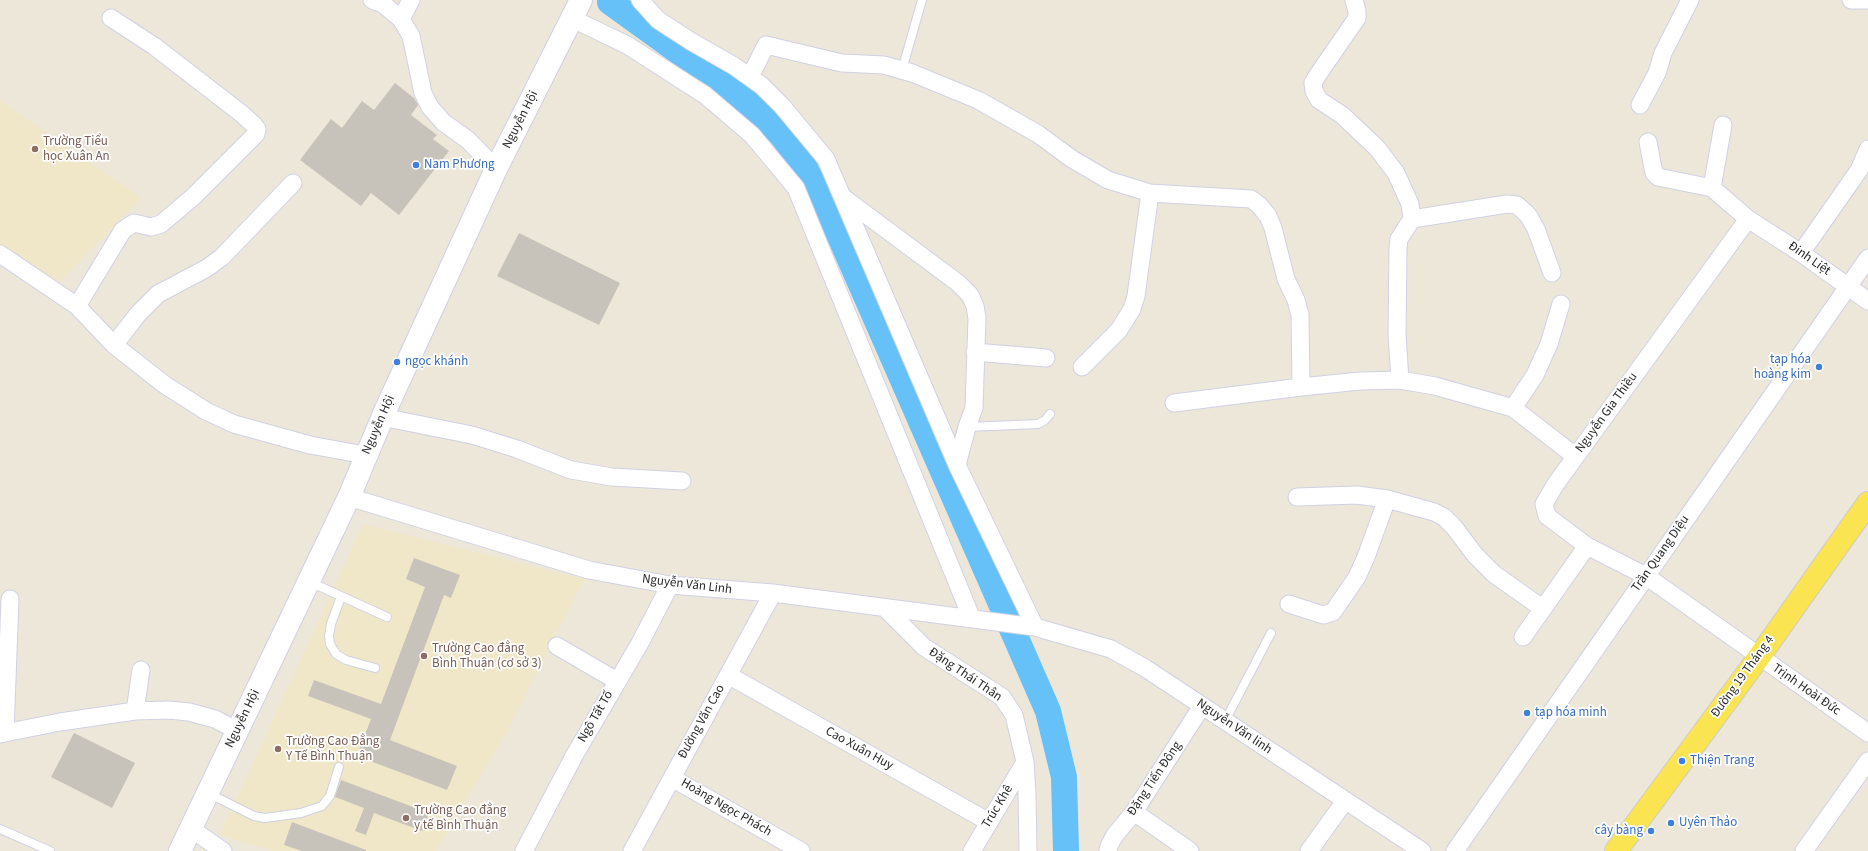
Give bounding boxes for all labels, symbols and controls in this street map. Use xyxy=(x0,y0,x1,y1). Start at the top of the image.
street label: Nguyễn Hội xyxy=(500,88,542,152)
place label: Trường Tiểu học Xuân An xyxy=(43,134,110,165)
marker: Trường Tiểu học Xuân An xyxy=(30,144,40,154)
place label: Nam Phương xyxy=(424,157,495,173)
marker: Nam Phương xyxy=(411,160,421,170)
street label: Đinh Liệt xyxy=(1785,239,1833,279)
place label: tạp hóa hoàng kim xyxy=(1754,352,1811,383)
place label: ngọc khánh xyxy=(405,354,468,370)
marker: ngọc khánh xyxy=(392,357,402,367)
marker: tạp hóa hoàng kim xyxy=(1814,362,1824,372)
street label: Nguyễn Gia Thiều xyxy=(1573,370,1641,456)
street label: Nguyễn Hội xyxy=(359,393,399,457)
street label: Trần Quang Diệu xyxy=(1629,513,1693,595)
street label: Nguyễn Văn Linh xyxy=(641,572,733,598)
street label: Đường 19 Tháng 4 xyxy=(1708,633,1778,721)
place label: Trường Cao đẳng Bình Thuận (cơ sở 3) xyxy=(432,641,542,672)
street label: Đặng Thái Thân xyxy=(925,645,1005,705)
marker: Trường Cao đẳng Bình Thuận (cơ sở 3) xyxy=(419,651,429,661)
street label: Trịnh Hoài Đức xyxy=(1769,661,1843,719)
street label: Đường Văn Cao xyxy=(675,682,729,762)
street label: Nguyễn Hội xyxy=(222,687,264,751)
street label: Ngô Tất Tố xyxy=(575,688,617,746)
street label: Nguyễn Văn linh xyxy=(1193,696,1275,758)
place label: tạp hóa minh xyxy=(1535,705,1607,721)
marker: tạp hóa minh xyxy=(1522,708,1532,718)
street label: Cao Xuân Huy xyxy=(822,724,896,774)
place label: Trường Cao Đẳng Y Tế Bình Thuận xyxy=(286,734,379,765)
street label: Đặng Tiến Đông xyxy=(1124,739,1186,819)
marker: Trường Cao Đẳng Y Tế Bình Thuận xyxy=(273,744,283,754)
place label: Thiện Trang xyxy=(1690,753,1754,769)
marker: Thiện Trang xyxy=(1677,756,1687,766)
street label: Hoàng Ngọc Phách xyxy=(678,776,774,840)
street label: Trúc Khê xyxy=(979,783,1017,831)
place label: Trường Cao đẳng y tế Bình Thuận xyxy=(414,803,506,834)
marker: Trường Cao đẳng y tế Bình Thuận xyxy=(401,813,411,823)
place label: Uyên Thảo xyxy=(1679,815,1737,831)
marker: Uyên Thảo xyxy=(1666,818,1676,828)
place label: cây bàng xyxy=(1595,823,1643,839)
marker: cây bàng xyxy=(1646,826,1656,836)

